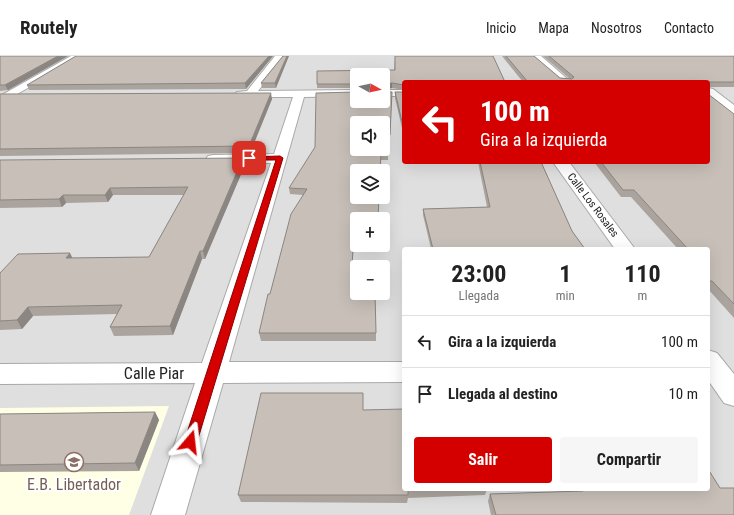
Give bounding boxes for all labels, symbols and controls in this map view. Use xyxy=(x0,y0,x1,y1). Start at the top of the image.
text: Routely xyxy=(20,16,77,39)
text: Inicio xyxy=(486,20,516,36)
text: Mapa xyxy=(538,20,569,36)
text: Nosotros xyxy=(591,20,642,36)
text: Contacto xyxy=(664,20,714,36)
north arrow xyxy=(350,68,390,108)
map controls xyxy=(350,68,390,300)
text: 100 m xyxy=(480,95,550,128)
icon: left xyxy=(414,96,466,148)
button: sound xyxy=(350,116,390,156)
text: Gira a la izquierda xyxy=(480,129,607,150)
pin xyxy=(232,141,266,175)
icon: arrive xyxy=(238,147,260,169)
button: layers xyxy=(350,164,390,204)
street label: Calle Los Rosales xyxy=(565,170,621,240)
button: + xyxy=(350,212,390,252)
button: − xyxy=(350,260,390,300)
text: 23:00 xyxy=(451,260,506,288)
text: 1 xyxy=(559,260,571,288)
text: 110 xyxy=(624,260,661,288)
text: Llegada xyxy=(459,288,499,303)
text: min xyxy=(556,288,575,303)
text: m xyxy=(638,288,647,303)
icon: left xyxy=(414,331,436,353)
text: Gira a la izquierda xyxy=(448,333,556,351)
text: 100 m xyxy=(661,333,698,351)
street label: Calle Piar xyxy=(124,364,184,383)
icon: arrive xyxy=(414,383,436,405)
text: Llegada al destino xyxy=(448,385,558,403)
text: 10 m xyxy=(668,385,698,403)
position arrow xyxy=(169,421,211,463)
button: Salir xyxy=(414,437,552,483)
button: Compartir xyxy=(560,437,698,483)
school or university icon: E.B. Libertador xyxy=(63,451,85,473)
place label: E.B. Libertador xyxy=(27,475,121,494)

